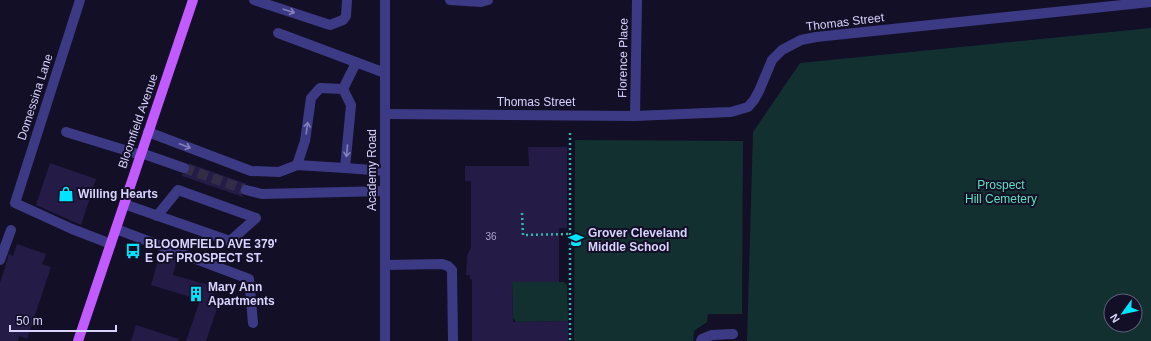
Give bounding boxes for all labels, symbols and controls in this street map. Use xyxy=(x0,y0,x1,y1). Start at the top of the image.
one-way arrow xyxy=(282,8,294,16)
street label: Thomas Street xyxy=(805,10,886,34)
street label: Florence Place xyxy=(615,18,631,98)
street label: Domessina Lane xyxy=(14,52,56,142)
street label: Bloomfield Avenue xyxy=(115,72,161,170)
street label: Thomas Street xyxy=(497,95,576,109)
one-way arrow xyxy=(303,122,311,135)
street label: Academy Road xyxy=(365,129,379,211)
one-way arrow xyxy=(178,142,190,150)
one-way arrow xyxy=(343,144,350,157)
park label: Prospect Hill Cemetery xyxy=(965,178,1037,206)
shop icon: Willing Hearts xyxy=(57,185,75,203)
place label: Willing Hearts xyxy=(78,187,158,201)
place label: Grover Cleveland Middle School xyxy=(588,226,687,254)
house number: 36 xyxy=(485,231,497,242)
school or university icon: Grover Cleveland Middle School xyxy=(567,231,585,249)
place label: BLOOMFIELD AVE 379' E OF PROSPECT ST. xyxy=(145,237,277,265)
bus stop icon: BLOOMFIELD AVE 379' E OF PROSPECT ST. xyxy=(124,242,142,260)
place label: Mary Ann Apartments xyxy=(208,280,275,308)
building icon: Mary Ann Apartments xyxy=(187,285,205,303)
north arrow xyxy=(1103,293,1143,333)
scale bar xyxy=(10,307,116,333)
text: N xyxy=(1107,312,1122,325)
text: 50 m xyxy=(16,314,43,328)

